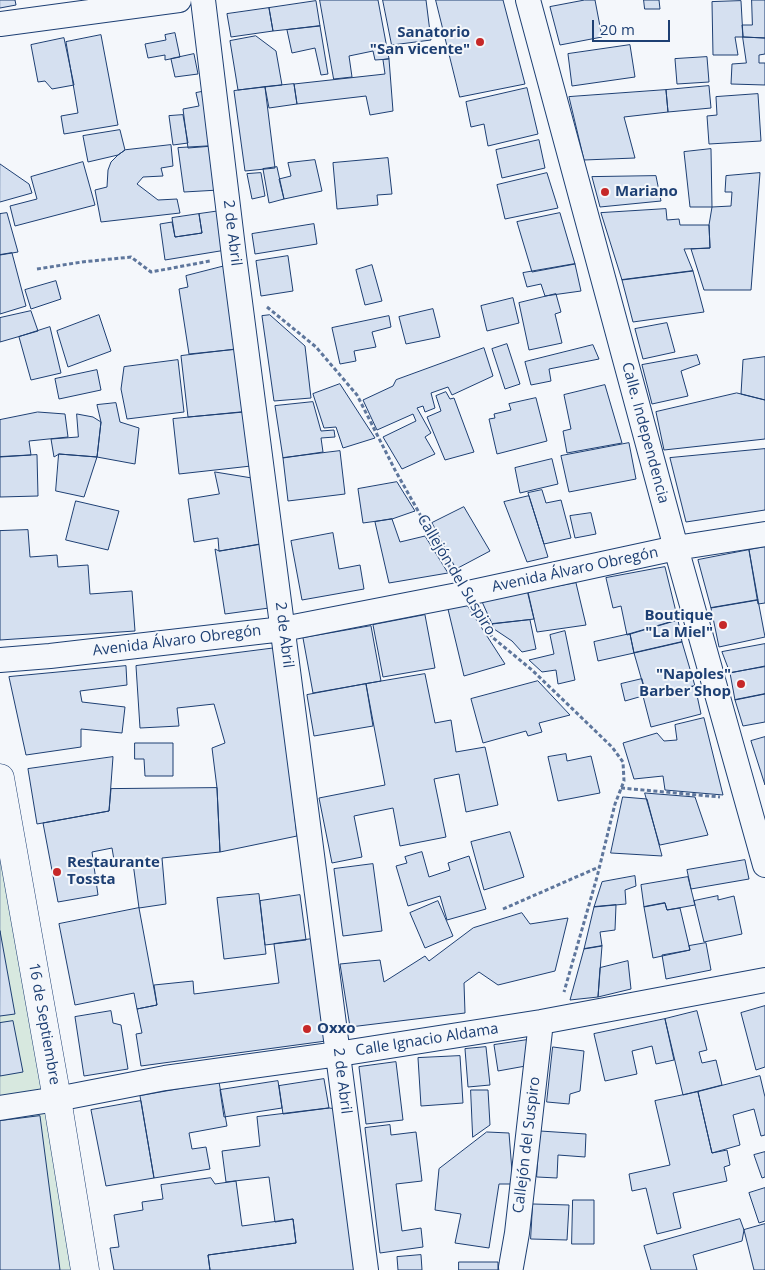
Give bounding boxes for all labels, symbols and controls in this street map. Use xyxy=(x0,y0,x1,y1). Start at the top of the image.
scale bar xyxy=(595,10,672,42)
text: 20 m xyxy=(600,19,635,39)
place label: Sanatorio "San vicente" xyxy=(370,24,470,59)
marker: Sanatorio "San vicente" xyxy=(474,36,486,48)
place label: Mariano xyxy=(615,183,678,201)
marker: Mariano xyxy=(599,186,611,198)
street label: 2 de Abril xyxy=(219,199,245,267)
street label: Calle. Independencia xyxy=(617,360,673,506)
street label: Callejón del Suspiro xyxy=(413,511,499,639)
street label: Avenida Álvaro Obregón xyxy=(490,544,660,596)
street label: 2 de Abril xyxy=(271,601,297,669)
place label: Boutique "La Miel" xyxy=(644,607,713,642)
marker: Boutique "La Miel" xyxy=(717,619,729,631)
street label: Avenida Álvaro Obregón xyxy=(92,622,262,660)
place label: "Napoles" Barber Shop xyxy=(639,666,731,701)
marker: "Napoles" Barber Shop xyxy=(735,678,747,690)
place label: Restaurante Tossta xyxy=(67,854,160,889)
marker: Restaurante Tossta xyxy=(51,866,63,878)
street label: 16 de Septiembre xyxy=(24,962,64,1086)
place label: Oxxo xyxy=(317,1020,356,1038)
street label: Calle Ignacio Aldama xyxy=(354,1020,500,1060)
marker: Oxxo xyxy=(301,1023,313,1035)
street label: 2 de Abril xyxy=(329,1047,355,1115)
street label: Callejón del Suspiro xyxy=(510,1076,544,1214)

